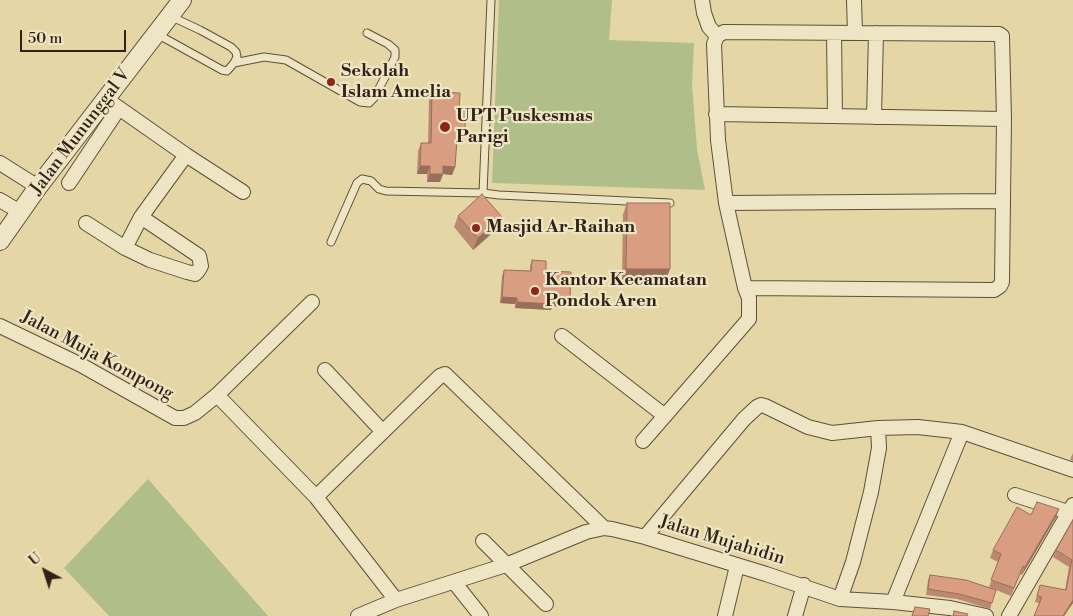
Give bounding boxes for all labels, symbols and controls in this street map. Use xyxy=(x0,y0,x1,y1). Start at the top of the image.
scale bar xyxy=(22,20,129,52)
text: 50 m xyxy=(28,29,62,48)
place label: Sekolah Islam Amelia xyxy=(341,61,451,104)
street label: Jalan Mununggal V xyxy=(26,64,136,200)
marker: Sekolah Islam Amelia xyxy=(325,76,337,88)
place label: UPT Puskesmas Parigi xyxy=(456,106,593,148)
marker: UPT Puskesmas Parigi xyxy=(438,120,452,134)
place label: Masjid Ar-Raihan xyxy=(486,217,635,239)
marker: Masjid Ar-Raihan xyxy=(470,222,482,234)
place label: Kantor Kecamatan Pondok Aren xyxy=(545,270,707,312)
marker: Kantor Kecamatan Pondok Aren xyxy=(529,285,541,297)
street label: Jalan Muja Kompong xyxy=(17,307,177,405)
street label: Jalan Mujahidin xyxy=(656,512,788,570)
north arrow xyxy=(20,546,70,596)
text: U xyxy=(25,549,45,570)

